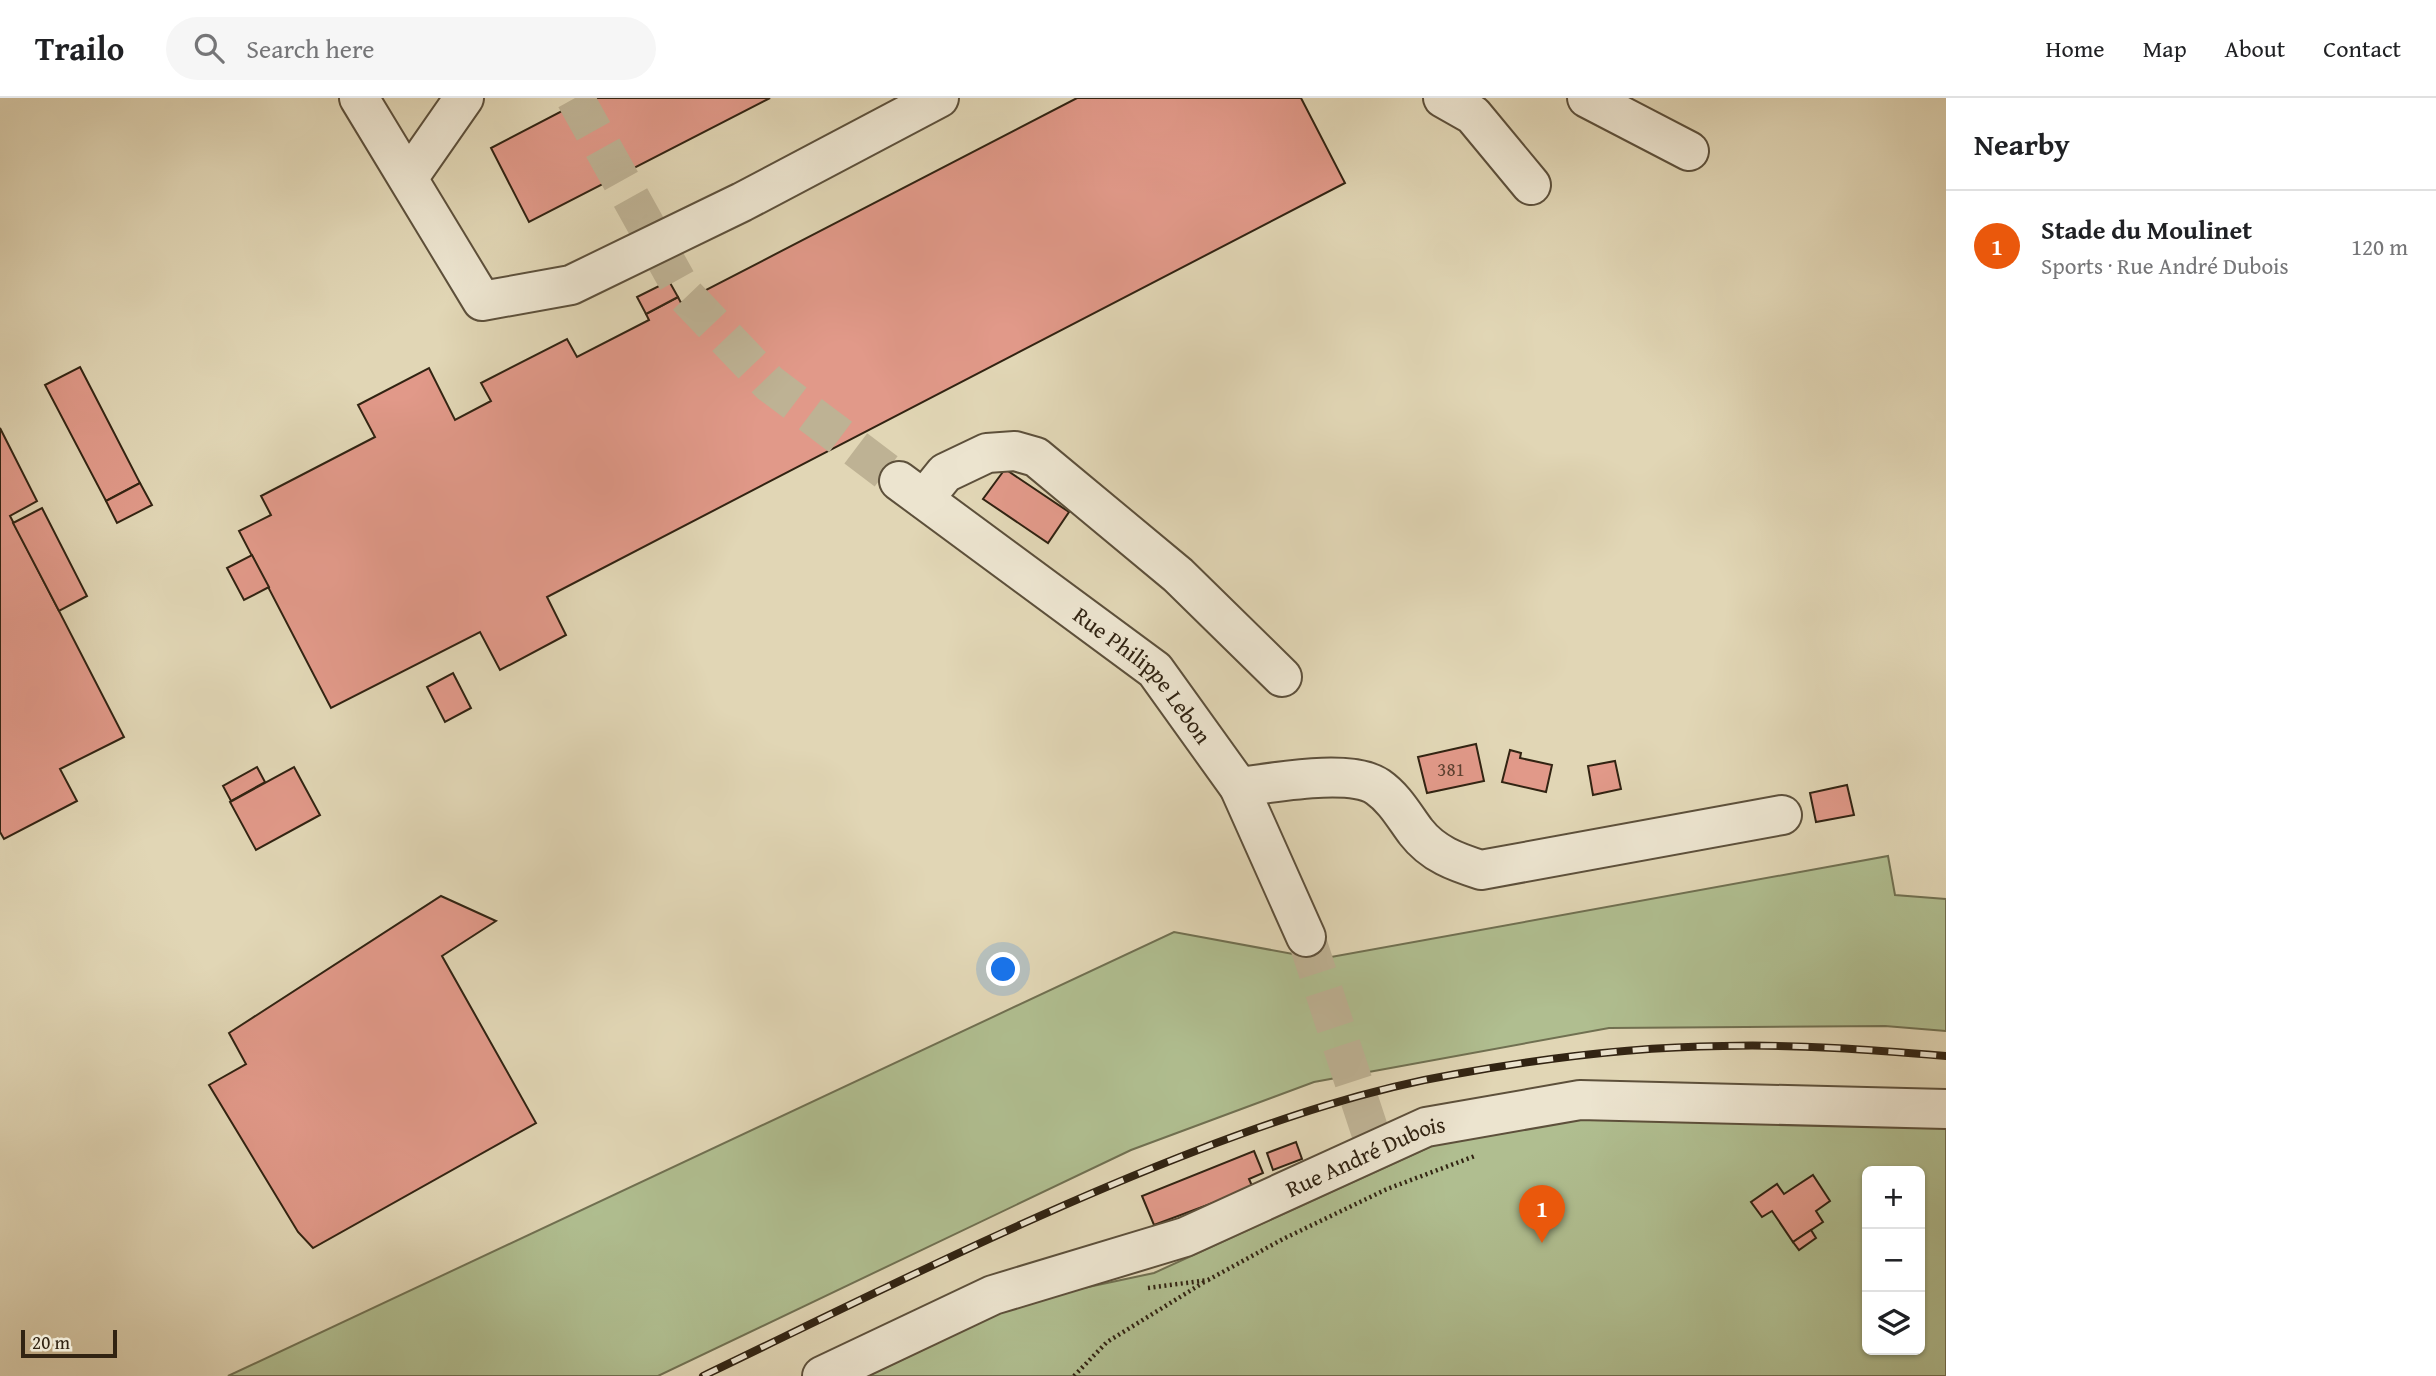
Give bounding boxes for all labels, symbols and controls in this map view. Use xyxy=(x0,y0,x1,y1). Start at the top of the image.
search box xyxy=(166,17,656,80)
text: Trailo xyxy=(35,24,124,72)
icon: search xyxy=(190,29,228,67)
text: Search here xyxy=(246,29,375,68)
text: Home xyxy=(2046,31,2105,66)
text: Map xyxy=(2143,31,2187,66)
text: About xyxy=(2225,31,2285,66)
text: Contact xyxy=(2323,31,2401,66)
text: Nearby xyxy=(1974,122,2070,166)
text: Stade du Moulinet xyxy=(2041,210,2252,249)
text: 1 xyxy=(1991,230,2003,263)
text: 120 m xyxy=(2351,230,2408,263)
text: Sports · Rue André Dubois xyxy=(2041,249,2289,282)
street label: Rue Philippe Lebon xyxy=(1067,598,1220,751)
house number: 381 xyxy=(1437,755,1465,783)
your location xyxy=(986,952,1020,986)
street label: Rue André Dubois xyxy=(1280,1107,1448,1205)
map controls xyxy=(1862,1166,1925,1355)
button: + xyxy=(1862,1166,1925,1229)
pin: 1 xyxy=(1519,1185,1565,1243)
button: − xyxy=(1862,1229,1925,1292)
button: layers xyxy=(1862,1292,1925,1355)
scale bar xyxy=(21,1327,117,1359)
text: 20 m xyxy=(32,1328,70,1356)

